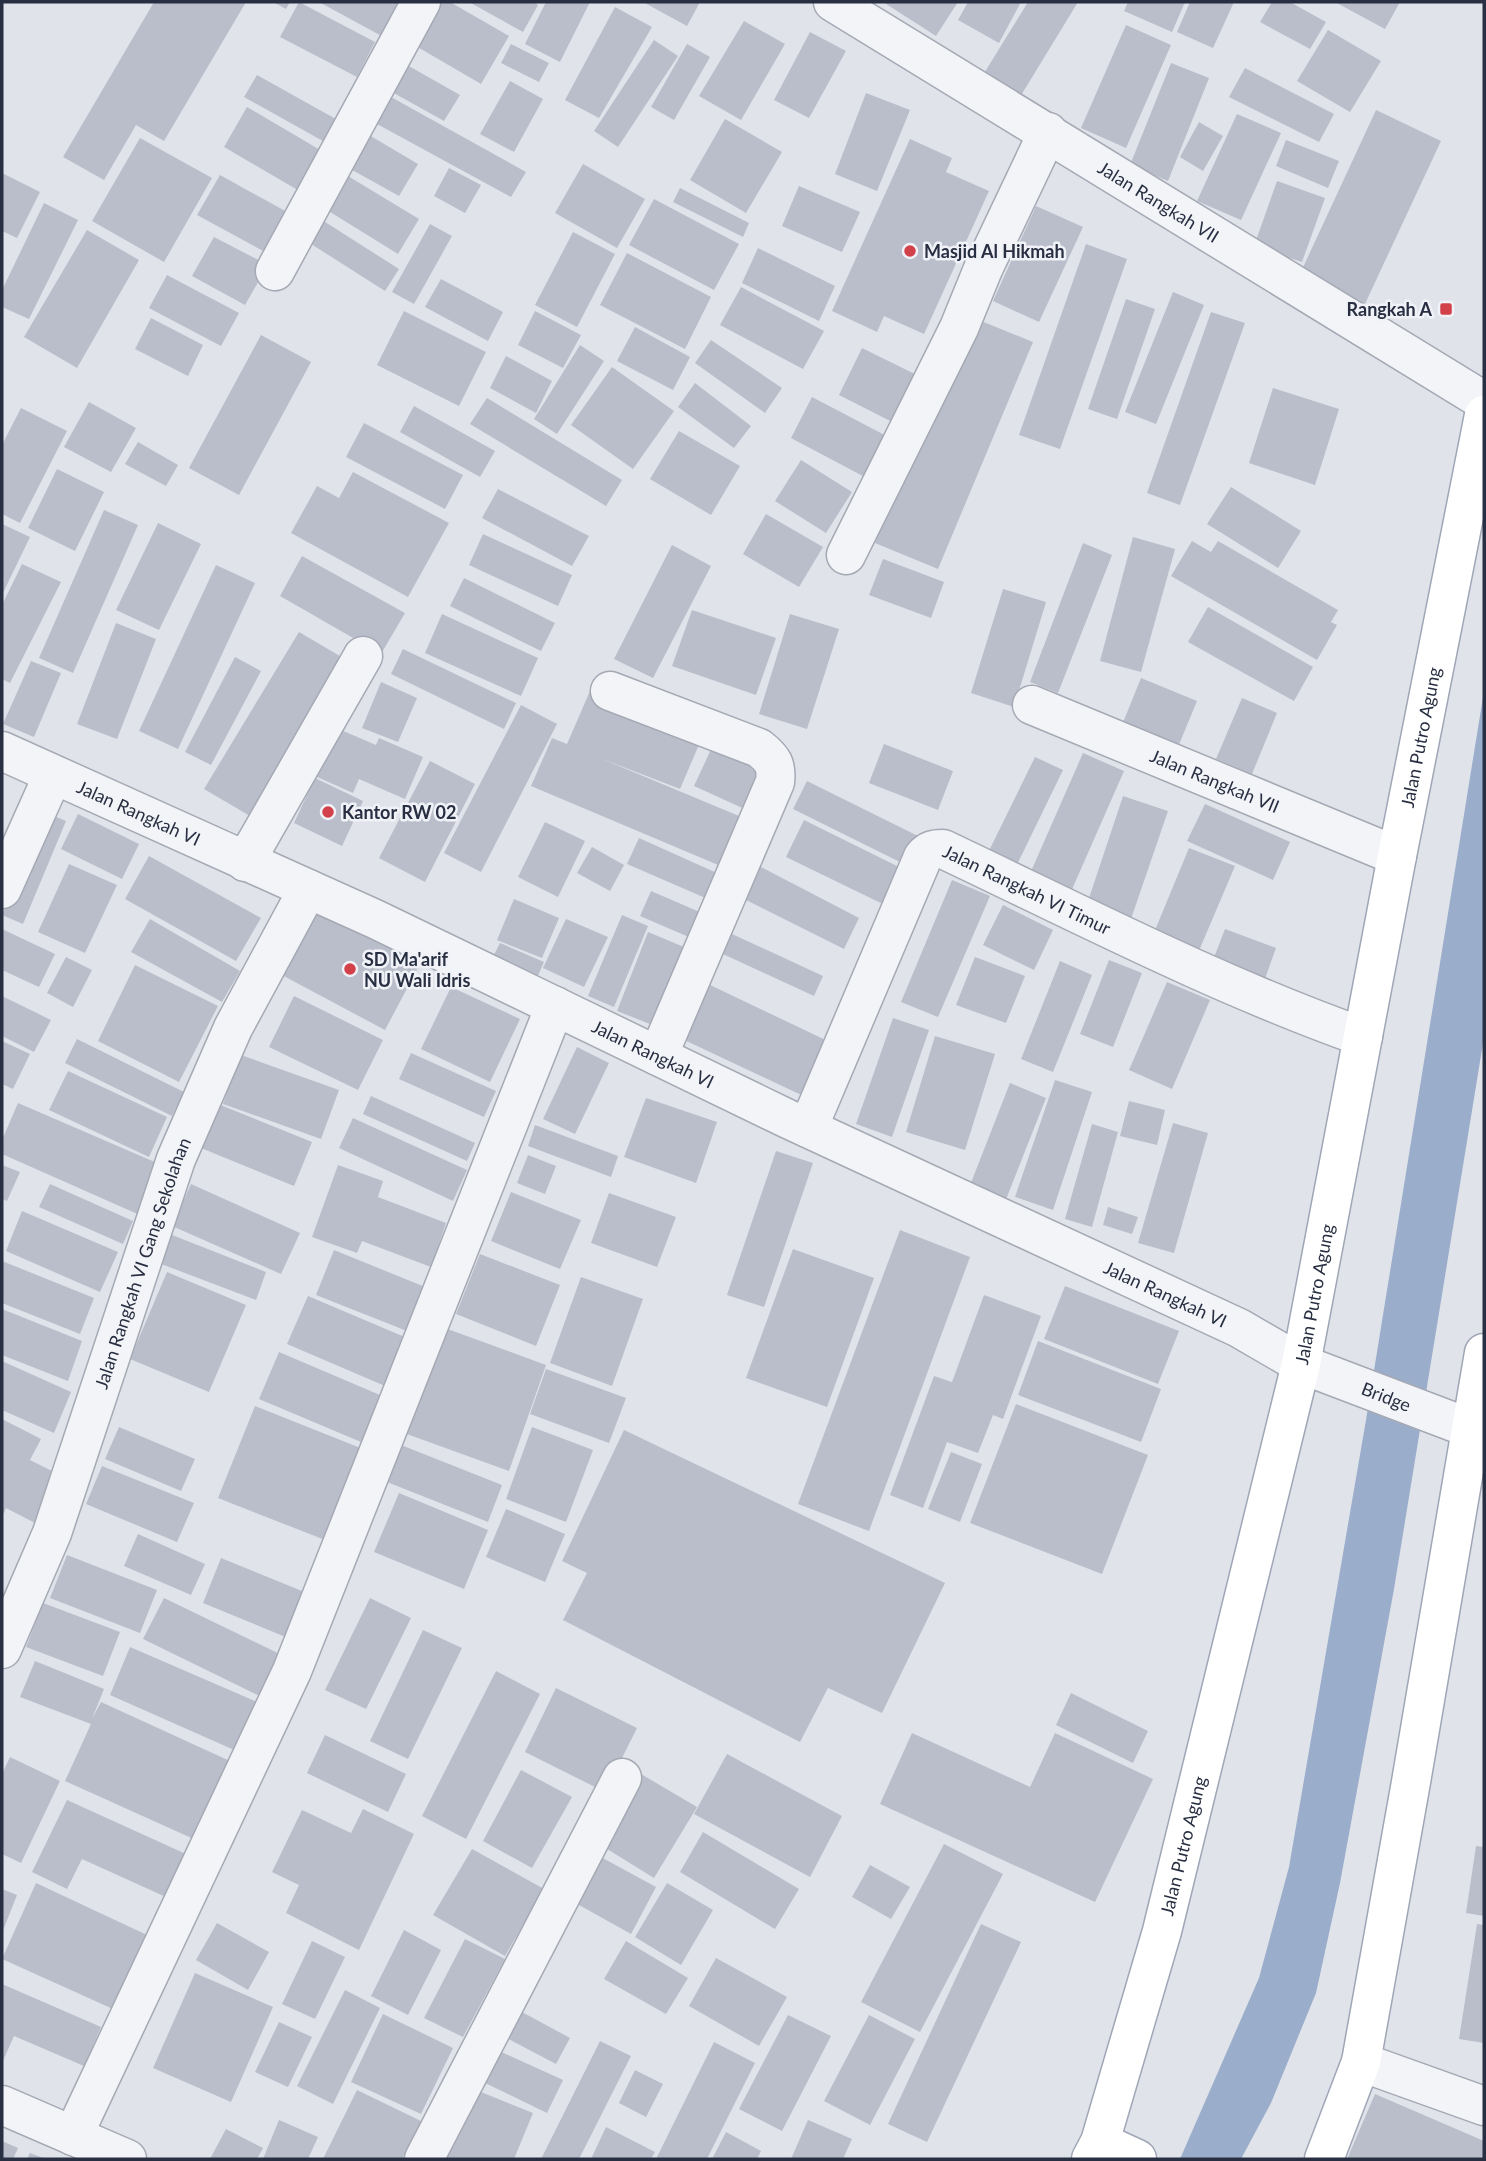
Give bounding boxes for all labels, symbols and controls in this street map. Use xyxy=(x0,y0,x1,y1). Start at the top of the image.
street label: Jalan Rangkah VII xyxy=(1094,156,1223,247)
place label: Masjid Al Hikmah xyxy=(924,240,1065,262)
marker: Masjid Al Hikmah xyxy=(902,243,918,259)
place label: Rangkah A xyxy=(1347,298,1432,320)
marker: Rangkah A xyxy=(1438,301,1454,317)
street label: Jalan Putro Agung xyxy=(1396,665,1445,809)
street label: Jalan Rangkah VII xyxy=(1147,744,1283,817)
street label: Jalan Rangkah VI xyxy=(74,775,204,850)
place label: Kantor RW 02 xyxy=(342,801,457,823)
marker: Kantor RW 02 xyxy=(320,804,336,820)
street label: Jalan Rangkah VI Timur xyxy=(940,840,1115,939)
place label: SD Ma'arif NU Wali Idris xyxy=(364,948,470,991)
marker: SD Ma'arif NU Wali Idris xyxy=(342,961,358,977)
street label: Jalan Rangkah VI xyxy=(588,1015,718,1093)
street label: Jalan Rangkah VI Gang Sekolahan xyxy=(90,1134,195,1392)
street label: Jalan Putro Agung xyxy=(1290,1222,1338,1366)
street label: Jalan Rangkah VI xyxy=(1101,1256,1230,1332)
street label: Bridge xyxy=(1358,1377,1414,1416)
street label: Jalan Putro Agung xyxy=(1155,1774,1211,1918)

